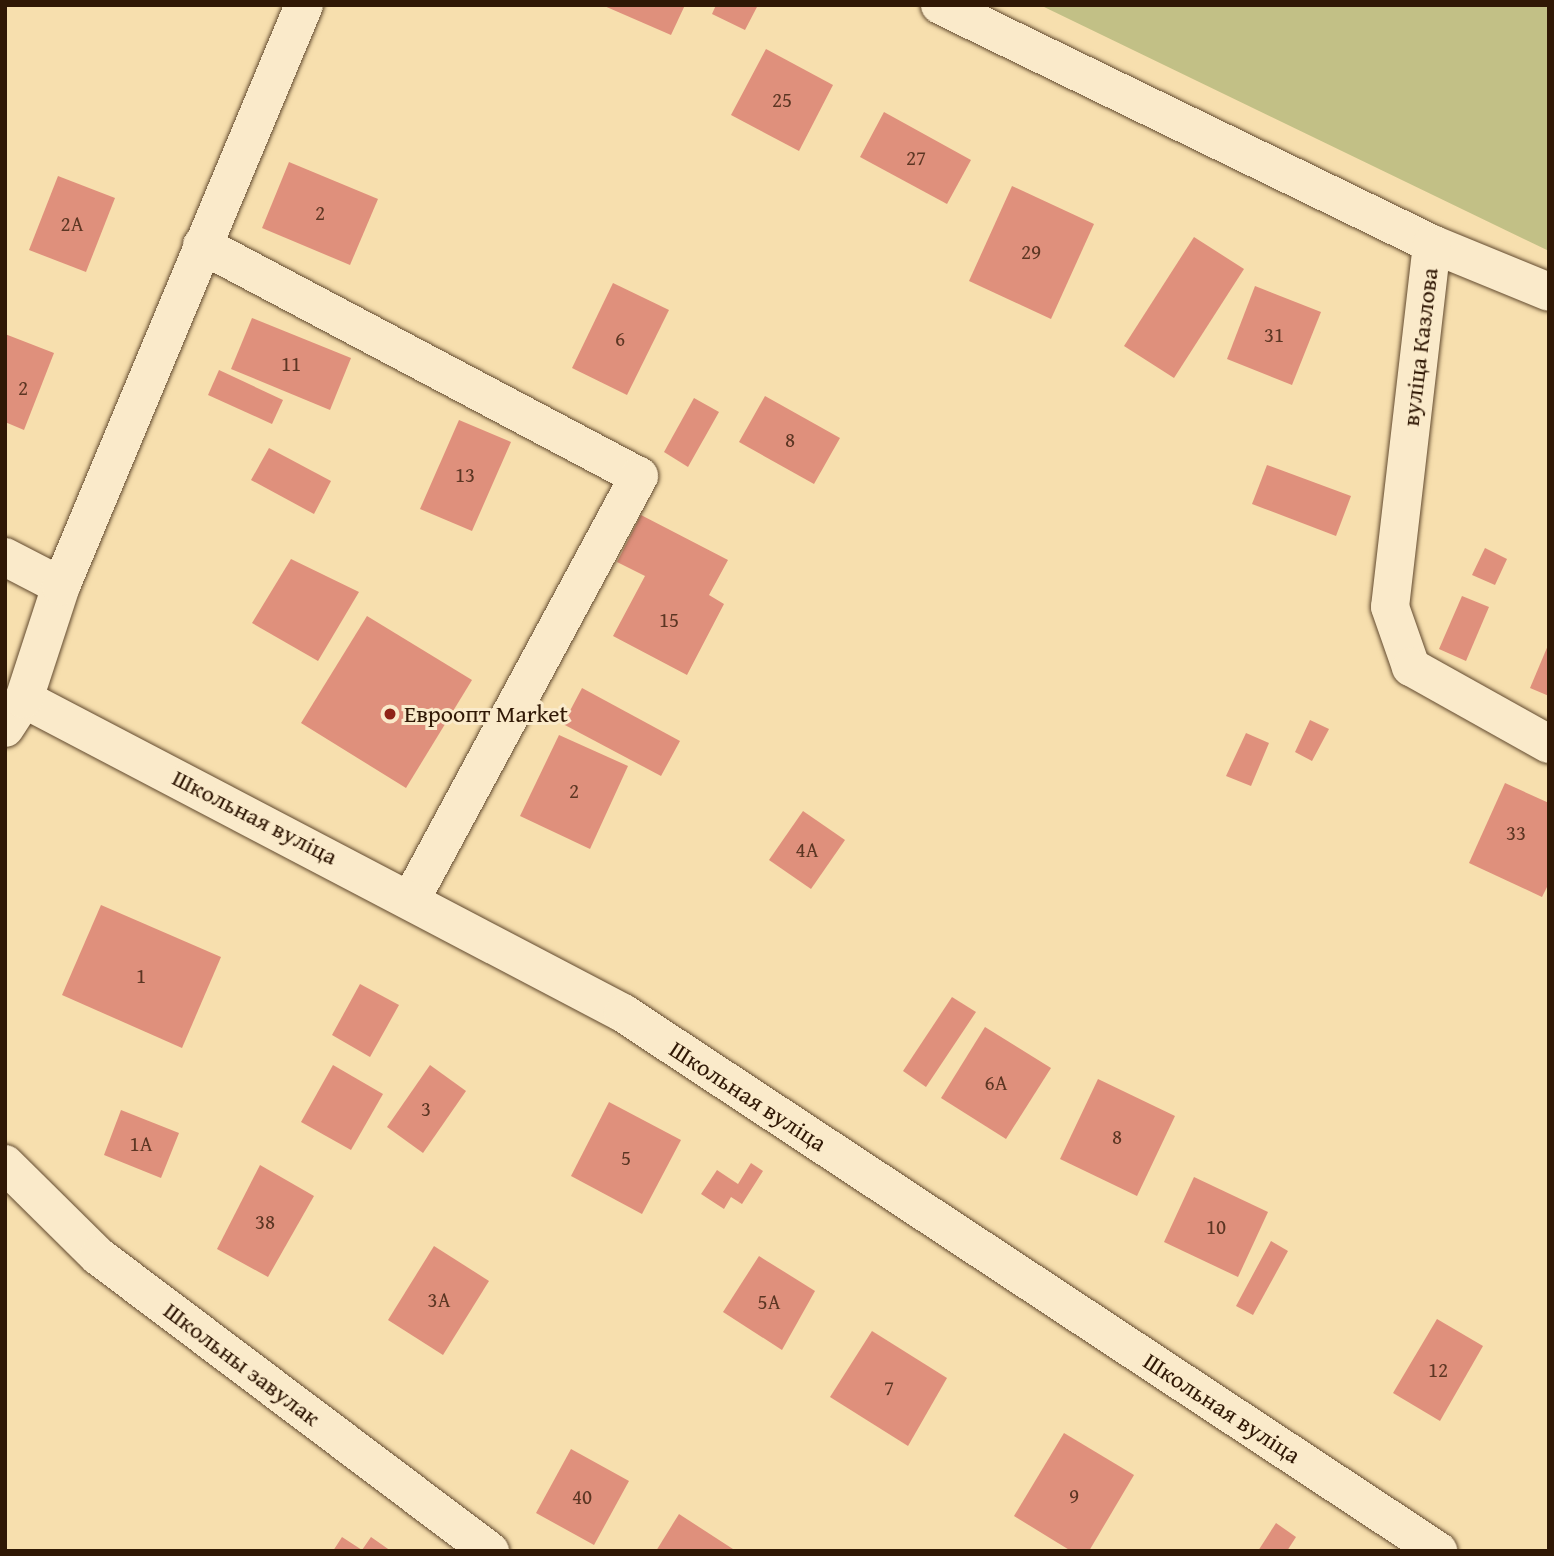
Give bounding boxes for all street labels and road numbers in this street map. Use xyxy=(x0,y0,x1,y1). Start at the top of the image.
street label: вуліца Казлова xyxy=(1396,266,1444,428)
street label: Школьная вуліца xyxy=(168,763,342,871)
street label: Школьная вуліца xyxy=(664,1035,832,1157)
street label: Школьны завулак xyxy=(158,1296,326,1432)
street label: Школьная вуліца xyxy=(1138,1347,1306,1469)

